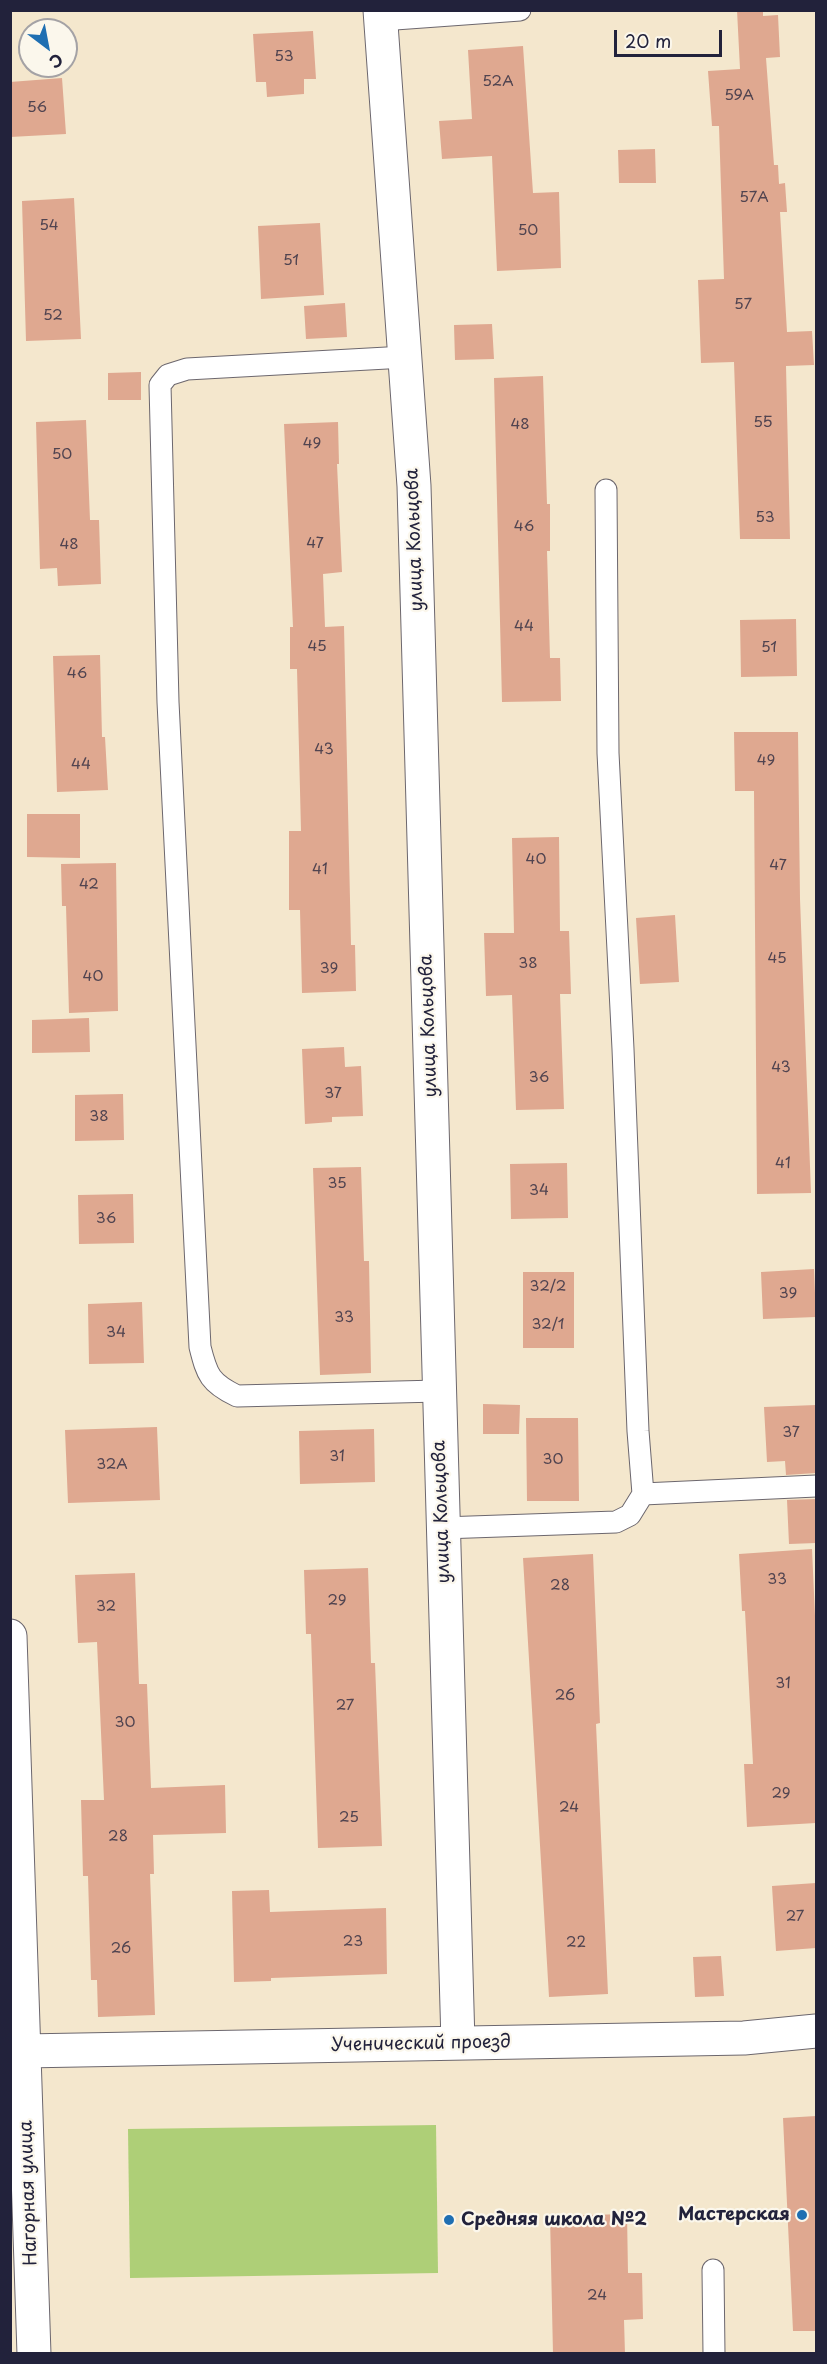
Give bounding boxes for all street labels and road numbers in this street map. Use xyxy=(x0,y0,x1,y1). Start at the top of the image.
street label: улица Кольцова xyxy=(402,468,428,612)
street label: улица Кольцова xyxy=(416,954,442,1098)
street label: улица Кольцова xyxy=(429,1440,455,1584)
street label: Ученический проезд xyxy=(331,2032,511,2056)
street label: Нагорная улица xyxy=(16,2120,42,2266)

